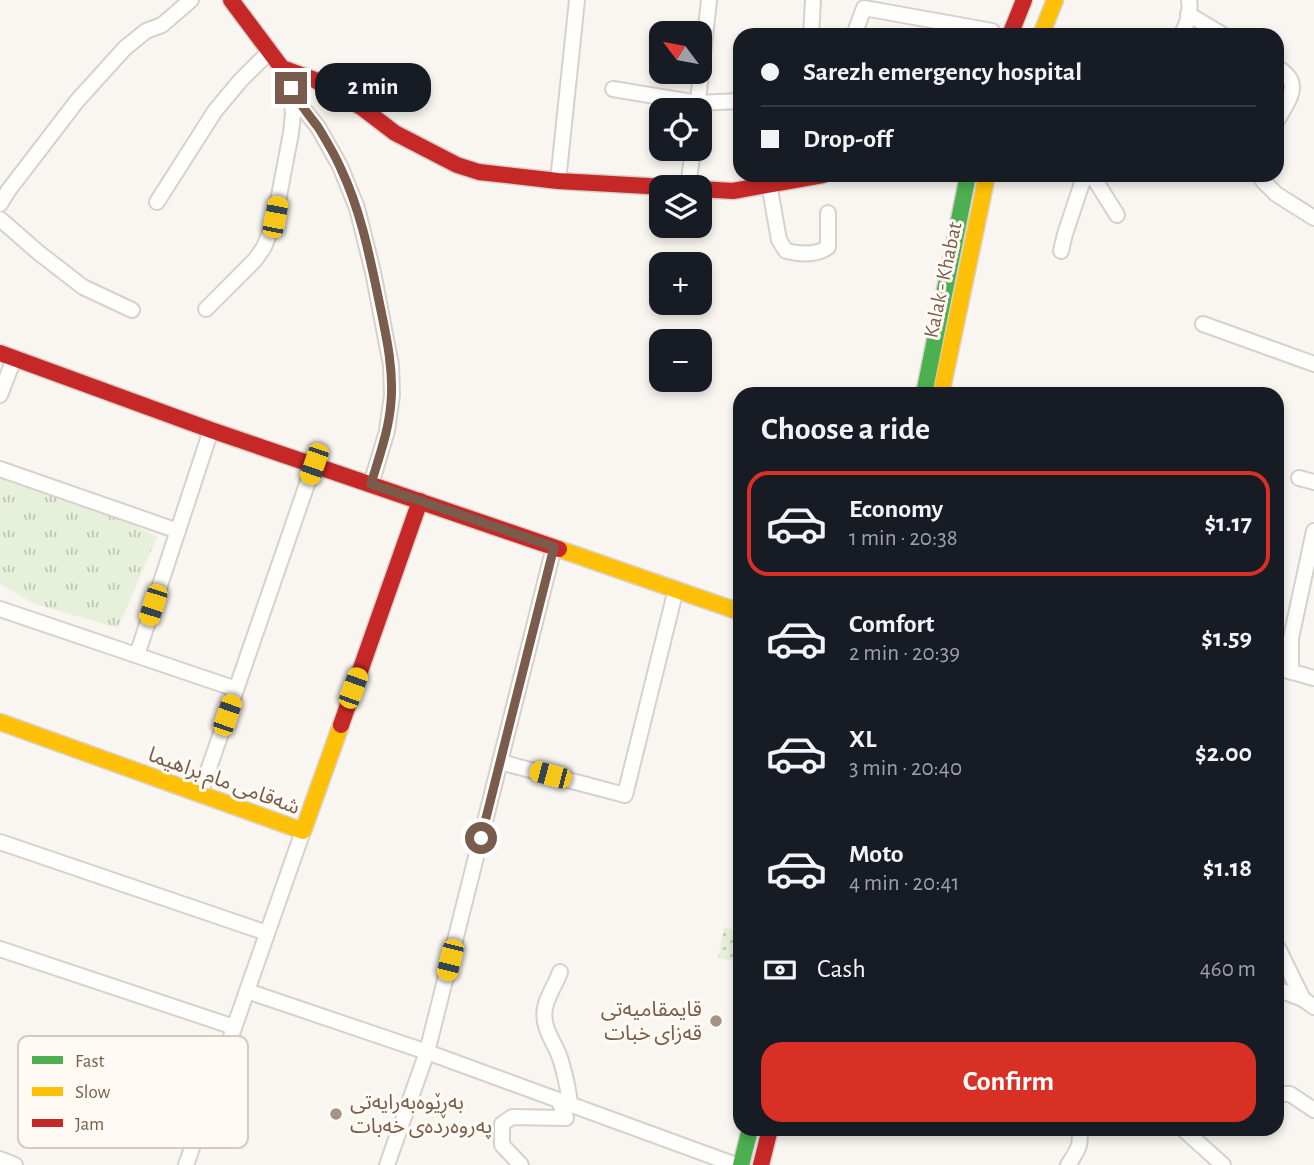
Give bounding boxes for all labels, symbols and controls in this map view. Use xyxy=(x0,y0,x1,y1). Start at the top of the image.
north arrow xyxy=(649,21,712,84)
map controls xyxy=(649,21,712,392)
text: Sarezh emergency hospital xyxy=(803,59,1082,85)
callout: 2 min xyxy=(316,64,431,112)
route end xyxy=(275,72,307,104)
text: 2 min xyxy=(347,76,399,99)
button: locate xyxy=(649,98,712,161)
text: Drop-off xyxy=(803,126,892,152)
button: layers xyxy=(649,175,712,238)
car xyxy=(261,194,290,240)
street label: Kalak - Khabat xyxy=(920,220,966,340)
button: + xyxy=(649,252,712,315)
button: − xyxy=(649,329,712,392)
text: Choose a ride xyxy=(761,413,930,445)
car xyxy=(298,441,331,487)
icon: car xyxy=(765,492,828,555)
text: Economy xyxy=(849,496,943,522)
text: $1.17 xyxy=(1204,510,1252,536)
text: 1 min · 20:38 xyxy=(849,527,958,550)
car xyxy=(137,582,170,628)
icon: car xyxy=(765,607,828,670)
text: Comfort xyxy=(849,611,934,637)
text: $1.59 xyxy=(1201,625,1252,651)
text: 2 min · 20:39 xyxy=(849,642,960,665)
car xyxy=(336,665,371,711)
car xyxy=(211,692,244,738)
icon: car xyxy=(765,722,828,785)
text: XL xyxy=(849,726,876,752)
text: $2.00 xyxy=(1195,740,1252,766)
street label: شەقامی مام براهیما xyxy=(144,744,303,823)
text: 3 min · 20:40 xyxy=(849,757,962,780)
car xyxy=(527,759,574,791)
route start xyxy=(465,822,497,854)
icon: car xyxy=(765,837,828,900)
text: Moto xyxy=(849,841,904,867)
text: $1.18 xyxy=(1203,855,1252,881)
text: 4 min · 20:41 xyxy=(849,872,959,895)
car xyxy=(435,937,466,983)
icon: cash xyxy=(761,951,799,989)
text: Cash xyxy=(817,956,866,982)
text: 460 m xyxy=(1200,958,1256,981)
place label: قایمقامیەتى قەزای خبات xyxy=(601,999,702,1045)
marker: قایمقامیەتى قەزای خبات xyxy=(708,1013,724,1029)
legend xyxy=(18,1036,248,1148)
button: Confirm xyxy=(761,1042,1256,1122)
text: Fast xyxy=(75,1052,105,1071)
text: Slow xyxy=(75,1083,111,1102)
place label: بەڕێوەبەرایەتی پەروەردەی خەبات xyxy=(350,1092,492,1139)
marker: بەڕێوەبەرایەتی پەروەردەی خەبات xyxy=(328,1106,344,1122)
text: Jam xyxy=(75,1115,104,1134)

